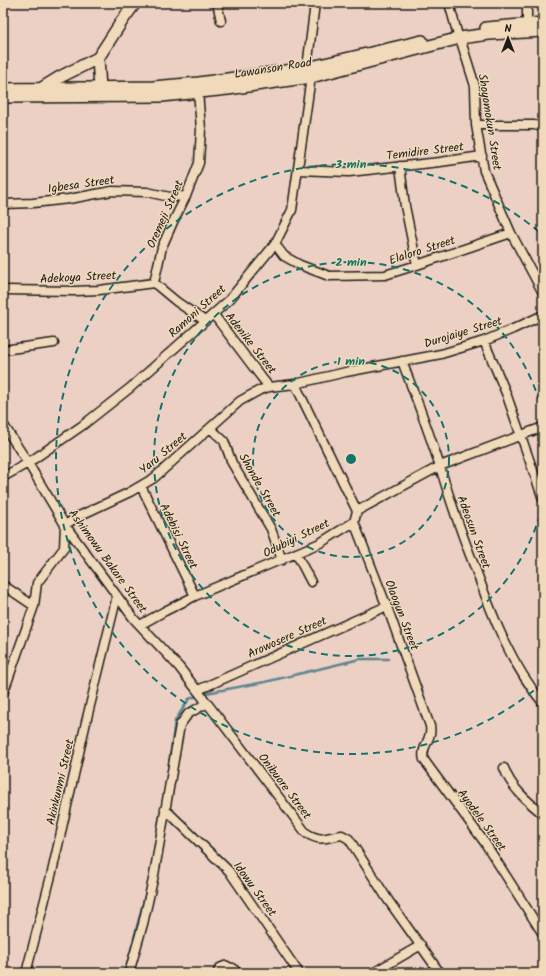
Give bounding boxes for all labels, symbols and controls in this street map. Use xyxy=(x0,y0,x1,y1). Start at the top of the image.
north arrow xyxy=(488,18,528,58)
text: N xyxy=(505,20,512,38)
street label: Lawanson Road xyxy=(233,53,314,84)
street label: Shoyomokun Street xyxy=(473,73,507,172)
street label: Temidire Street xyxy=(385,137,465,166)
text: 3 min xyxy=(335,155,367,174)
street label: Igbesa Street xyxy=(47,170,116,199)
street label: Oremeji Street xyxy=(142,177,189,251)
street label: Elaloro Street xyxy=(387,231,458,270)
text: 2 min xyxy=(335,253,367,272)
street label: Adekoya Street xyxy=(39,266,117,289)
street label: Ramoni Street xyxy=(164,280,231,343)
street label: Adenike Street xyxy=(220,308,281,379)
street label: Durojaiye Street xyxy=(422,311,505,353)
text: 1 min xyxy=(337,352,365,371)
street label: Yaru Street xyxy=(135,427,192,479)
street label: Shonde Street xyxy=(234,450,286,521)
centre of rings xyxy=(344,452,358,466)
street label: Adeosun Street xyxy=(451,493,496,572)
street label: Adebisi Street xyxy=(154,500,203,573)
street label: Ashimowu Bakare Street xyxy=(63,505,152,618)
street label: Odubiyi Street xyxy=(260,514,333,563)
street label: Olaogun Street xyxy=(379,577,424,654)
street label: Arowosere Street xyxy=(244,611,330,663)
street label: Akinkunmi Street xyxy=(41,737,80,827)
street label: Onibuore Street xyxy=(253,749,316,824)
street label: Ayodele Street xyxy=(452,785,511,856)
street label: Idowu Street xyxy=(228,858,281,921)

